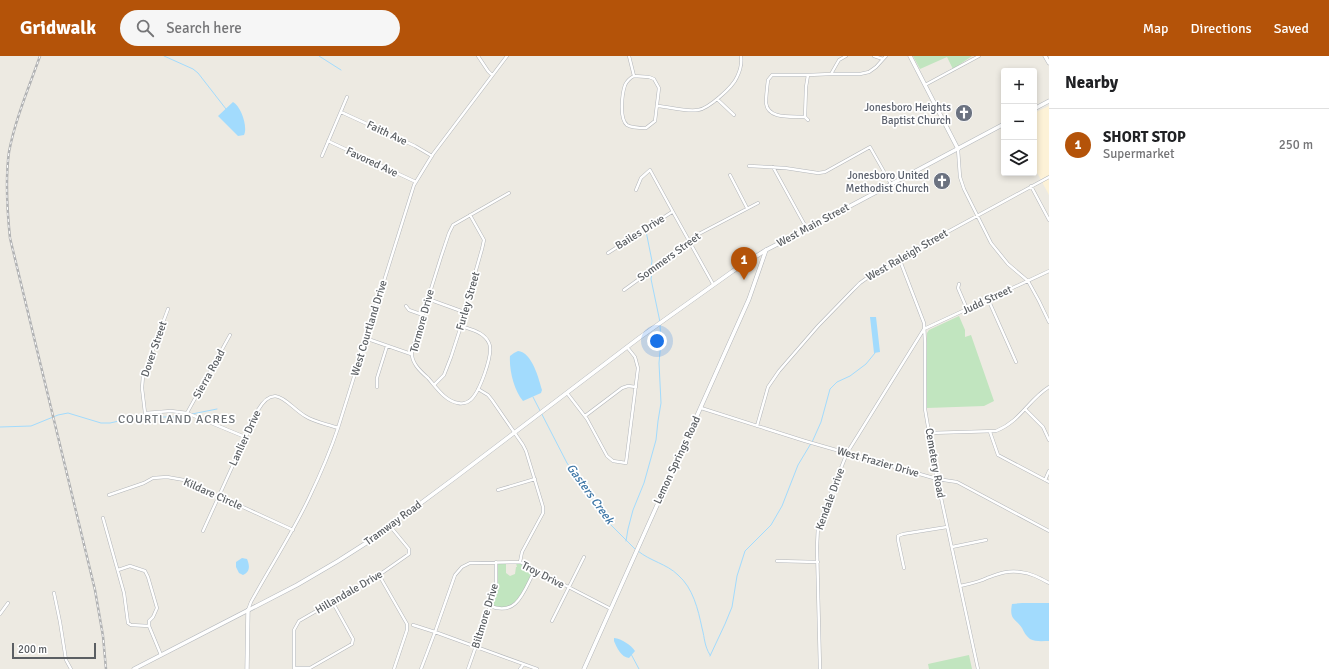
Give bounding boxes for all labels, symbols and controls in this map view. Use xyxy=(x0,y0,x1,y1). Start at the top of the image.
search box xyxy=(120,10,400,46)
text: Gridwalk xyxy=(20,16,96,40)
icon: search xyxy=(134,17,156,39)
text: Search here xyxy=(166,19,242,37)
text: Map xyxy=(1143,20,1169,37)
text: Directions xyxy=(1191,20,1252,37)
text: Saved xyxy=(1274,20,1309,37)
map controls xyxy=(1001,68,1037,176)
button: + xyxy=(1001,68,1037,104)
text: Nearby xyxy=(1065,72,1118,93)
place label: Jonesboro Heights Baptist Church xyxy=(864,101,951,127)
church icon: Jonesboro Heights Baptist Church xyxy=(954,103,974,123)
button: − xyxy=(1001,104,1037,140)
street label: Faith Ave xyxy=(365,118,409,148)
text: SHORT STOP xyxy=(1103,128,1186,146)
text: 1 xyxy=(1074,137,1082,153)
text: 250 m xyxy=(1279,137,1313,153)
button: layers xyxy=(1001,140,1037,176)
street label: Favored Ave xyxy=(344,144,400,180)
text: Supermarket xyxy=(1103,146,1175,162)
place label: Jonesboro United Methodist Church xyxy=(846,169,929,195)
church icon: Jonesboro United Methodist Church xyxy=(932,171,952,191)
street label: West Main Street xyxy=(775,200,852,250)
street label: Bailes Drive xyxy=(613,212,667,252)
street label: West Raleigh Street xyxy=(864,226,950,284)
street label: Sommers Street xyxy=(635,230,703,284)
pin: 1 xyxy=(731,247,757,280)
street label: Furley Street xyxy=(453,270,483,332)
street label: West Courtland Drive xyxy=(348,278,390,378)
street label: Judd Street xyxy=(960,283,1014,317)
street label: Tormore Drive xyxy=(407,288,437,354)
street label: Dover Street xyxy=(138,319,170,379)
your location xyxy=(647,331,667,351)
street label: Sierra Road xyxy=(190,347,228,401)
street label: Lanlier Drive xyxy=(226,408,264,468)
district label: COURTLAND ACRES xyxy=(118,412,236,427)
street label: Lemon Springs Road xyxy=(651,414,703,506)
street label: Cemetery Road xyxy=(922,427,948,499)
street label: West Frazier Drive xyxy=(835,444,921,480)
water label: Gasters Creek xyxy=(563,461,617,528)
street label: Kendale Drive xyxy=(813,466,847,532)
street label: Kildare Circle xyxy=(182,475,244,513)
street label: Tramway Road xyxy=(362,498,424,548)
street label: Troy Drive xyxy=(519,559,567,591)
street label: Hillandale Drive xyxy=(313,568,385,616)
street label: Biltmore Drive xyxy=(469,582,501,650)
scale bar xyxy=(12,641,96,660)
text: 200 m xyxy=(18,643,47,656)

